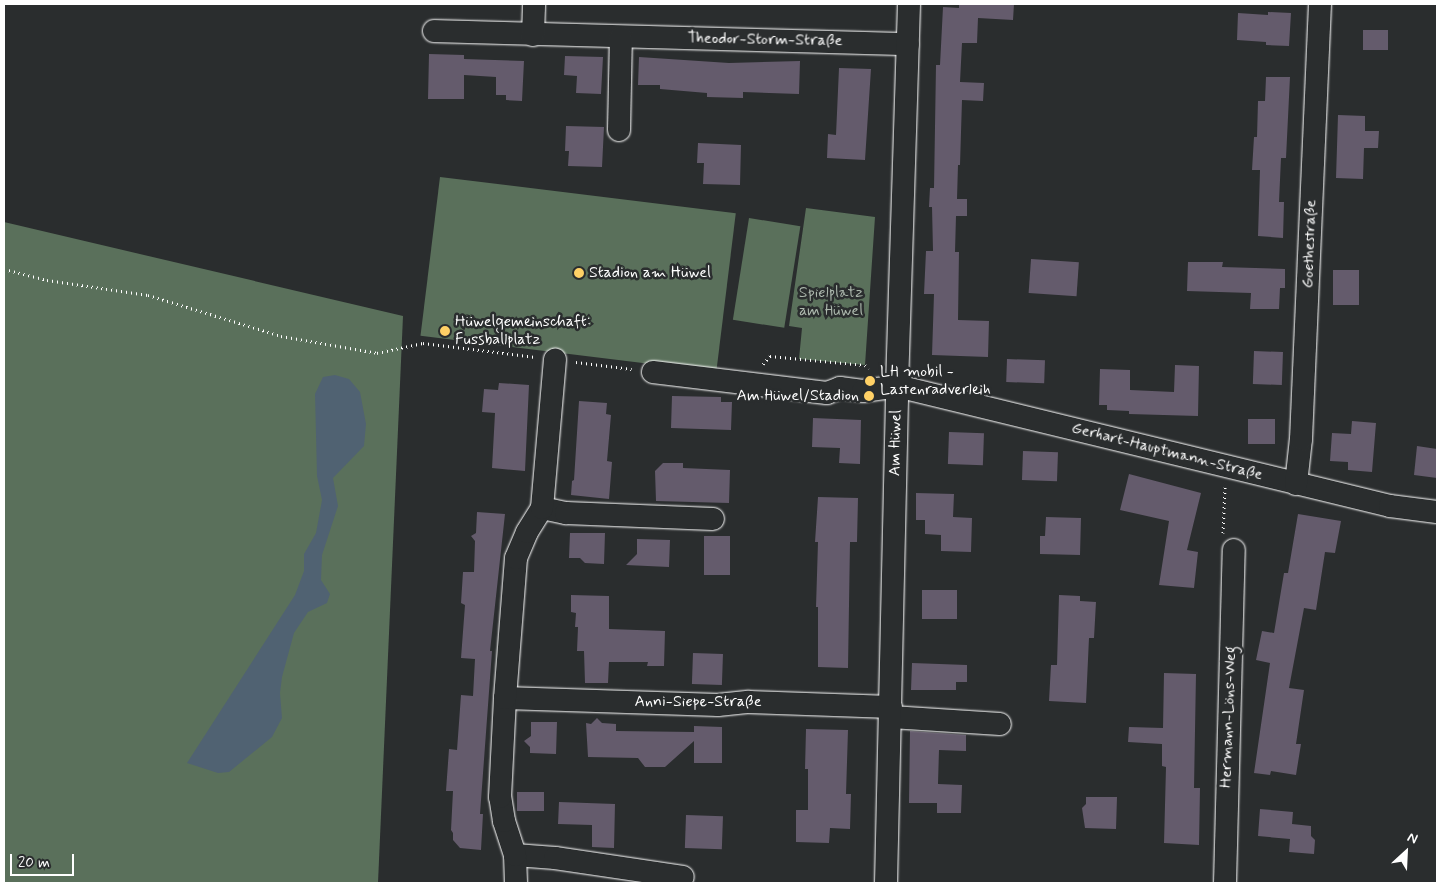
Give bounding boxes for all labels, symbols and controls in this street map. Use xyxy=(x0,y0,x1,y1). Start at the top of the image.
street label: Theodor-Storm-Straße xyxy=(687,29,843,51)
street label: Goethestraße xyxy=(1299,199,1321,289)
place label: Stadion am Hüwel xyxy=(589,263,708,283)
marker: Stadion am Hüwel xyxy=(573,267,585,279)
park label: Spielplatz am Hüwel xyxy=(798,283,864,321)
place label: Hüwelgemeinschaft: Fussballplatz xyxy=(455,312,591,350)
marker: Hüwelgemeinschaft: Fussballplatz xyxy=(439,325,451,337)
place label: LH mobil - Lastenradverleih xyxy=(880,362,991,400)
marker: LH mobil - Lastenradverleih xyxy=(864,375,876,387)
place label: Am Hüwel/Stadion xyxy=(735,386,859,406)
marker: Am Hüwel/Stadion xyxy=(863,390,875,402)
street label: Am Hüwel xyxy=(886,409,906,477)
street label: Gerhart-Hauptmann-Straße xyxy=(1069,419,1265,485)
street label: Hermann-Löns-Weg xyxy=(1217,646,1241,788)
street label: Anni-Siepe-Straße xyxy=(634,692,762,712)
north arrow xyxy=(1381,827,1431,877)
text: N xyxy=(1404,828,1420,849)
scale bar xyxy=(12,844,76,876)
text: 20 m xyxy=(18,853,50,873)

